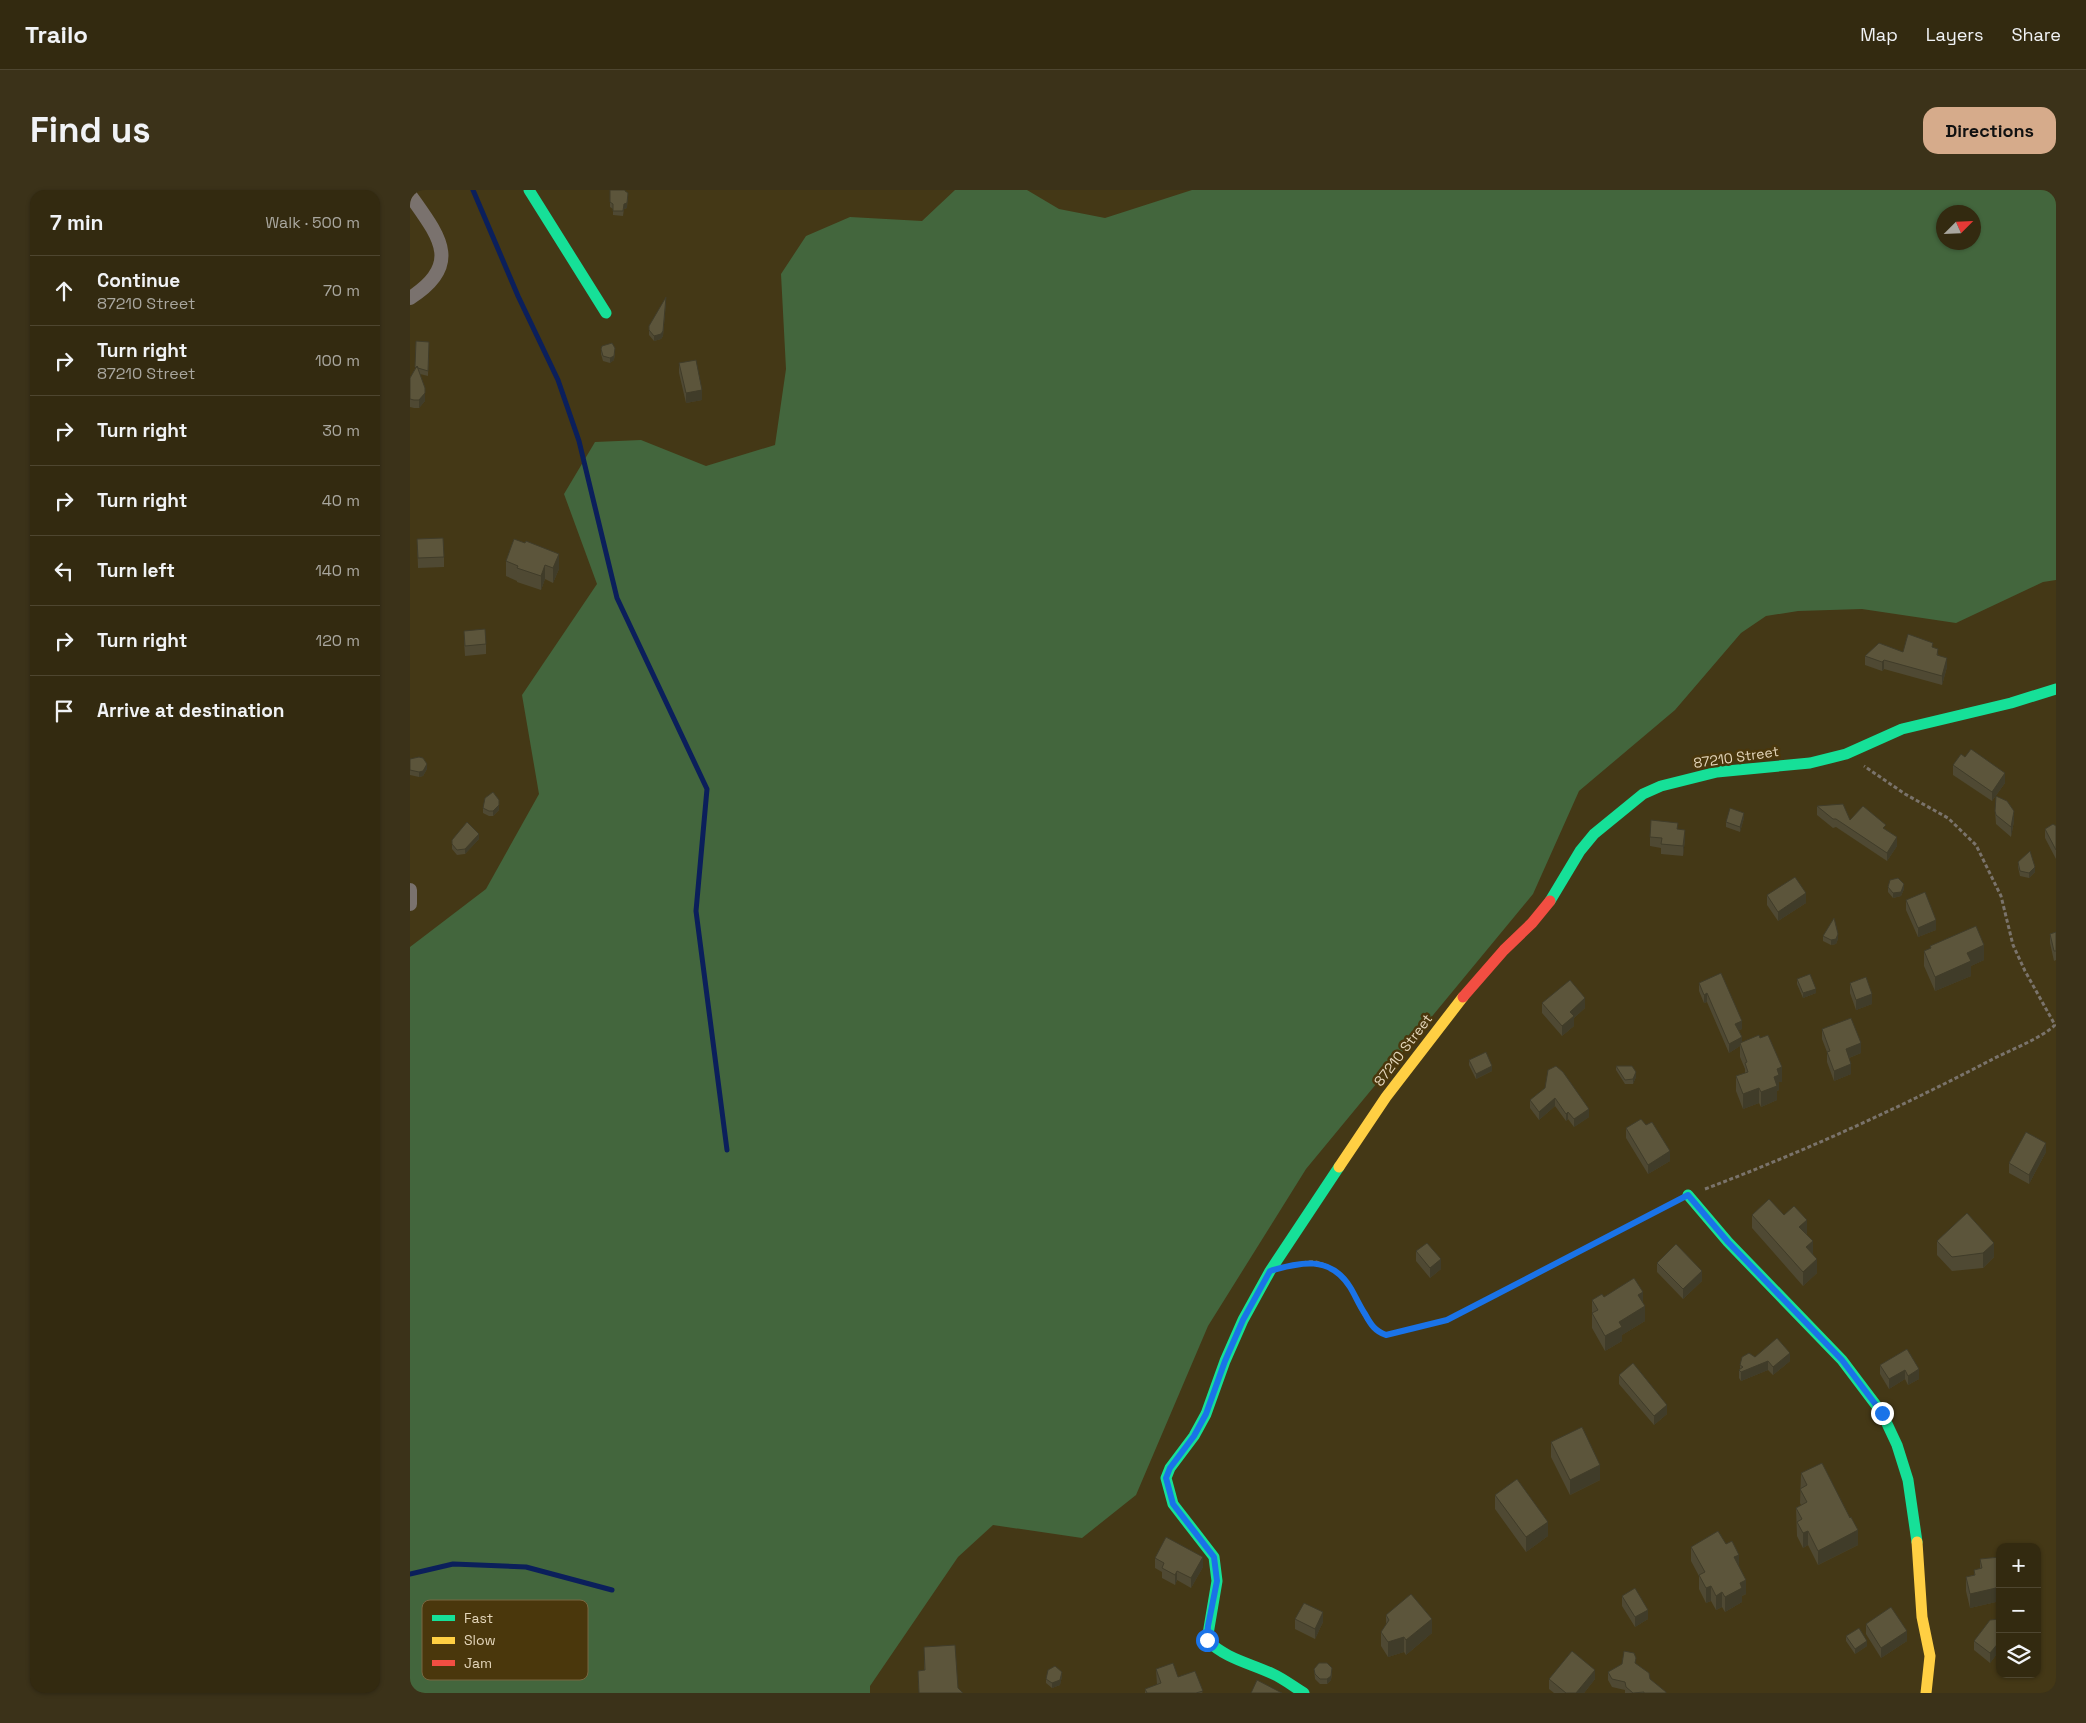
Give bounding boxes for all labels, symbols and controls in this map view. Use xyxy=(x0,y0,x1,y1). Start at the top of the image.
text: Trailo xyxy=(25,19,88,50)
text: Map xyxy=(1860,23,1898,46)
text: Layers xyxy=(1926,23,1983,46)
text: Share xyxy=(2011,23,2061,46)
button: Directions xyxy=(1923,107,2056,154)
text: Find us xyxy=(30,108,151,152)
north arrow xyxy=(1936,205,1981,250)
text: 7 min xyxy=(50,209,103,236)
text: Walk · 500 m xyxy=(265,212,360,233)
text: Continue xyxy=(97,268,180,293)
icon: ahead xyxy=(50,277,78,305)
text: 70 m xyxy=(323,280,360,301)
text: 87210 Street xyxy=(97,293,195,314)
text: Turn right xyxy=(97,338,187,363)
icon: right xyxy=(50,347,78,375)
text: 100 m xyxy=(315,350,360,371)
text: 87210 Street xyxy=(97,363,195,384)
icon: right xyxy=(50,417,78,445)
text: Turn right xyxy=(97,418,187,443)
text: 30 m xyxy=(322,420,360,441)
icon: right xyxy=(50,487,78,515)
text: Turn right xyxy=(97,488,187,513)
text: 40 m xyxy=(322,490,360,511)
icon: left xyxy=(50,557,78,585)
text: Turn left xyxy=(97,558,175,583)
text: 140 m xyxy=(315,560,360,581)
icon: right xyxy=(50,627,78,655)
text: Turn right xyxy=(97,628,187,653)
text: 120 m xyxy=(316,630,360,651)
icon: arrive xyxy=(50,697,78,725)
text: Arrive at destination xyxy=(97,698,285,723)
street label: 87210 Street xyxy=(1692,742,1780,772)
street label: 87210 Street xyxy=(1370,1010,1436,1090)
route end xyxy=(1871,1402,1894,1425)
map controls xyxy=(1996,1543,2041,1678)
button: + xyxy=(1996,1543,2041,1588)
button: − xyxy=(1996,1588,2041,1633)
legend xyxy=(422,1600,588,1680)
text: Fast xyxy=(464,1609,493,1627)
route start xyxy=(1196,1629,1219,1652)
text: Slow xyxy=(464,1631,496,1649)
button: layers xyxy=(1996,1633,2041,1678)
text: Jam xyxy=(464,1654,492,1672)

